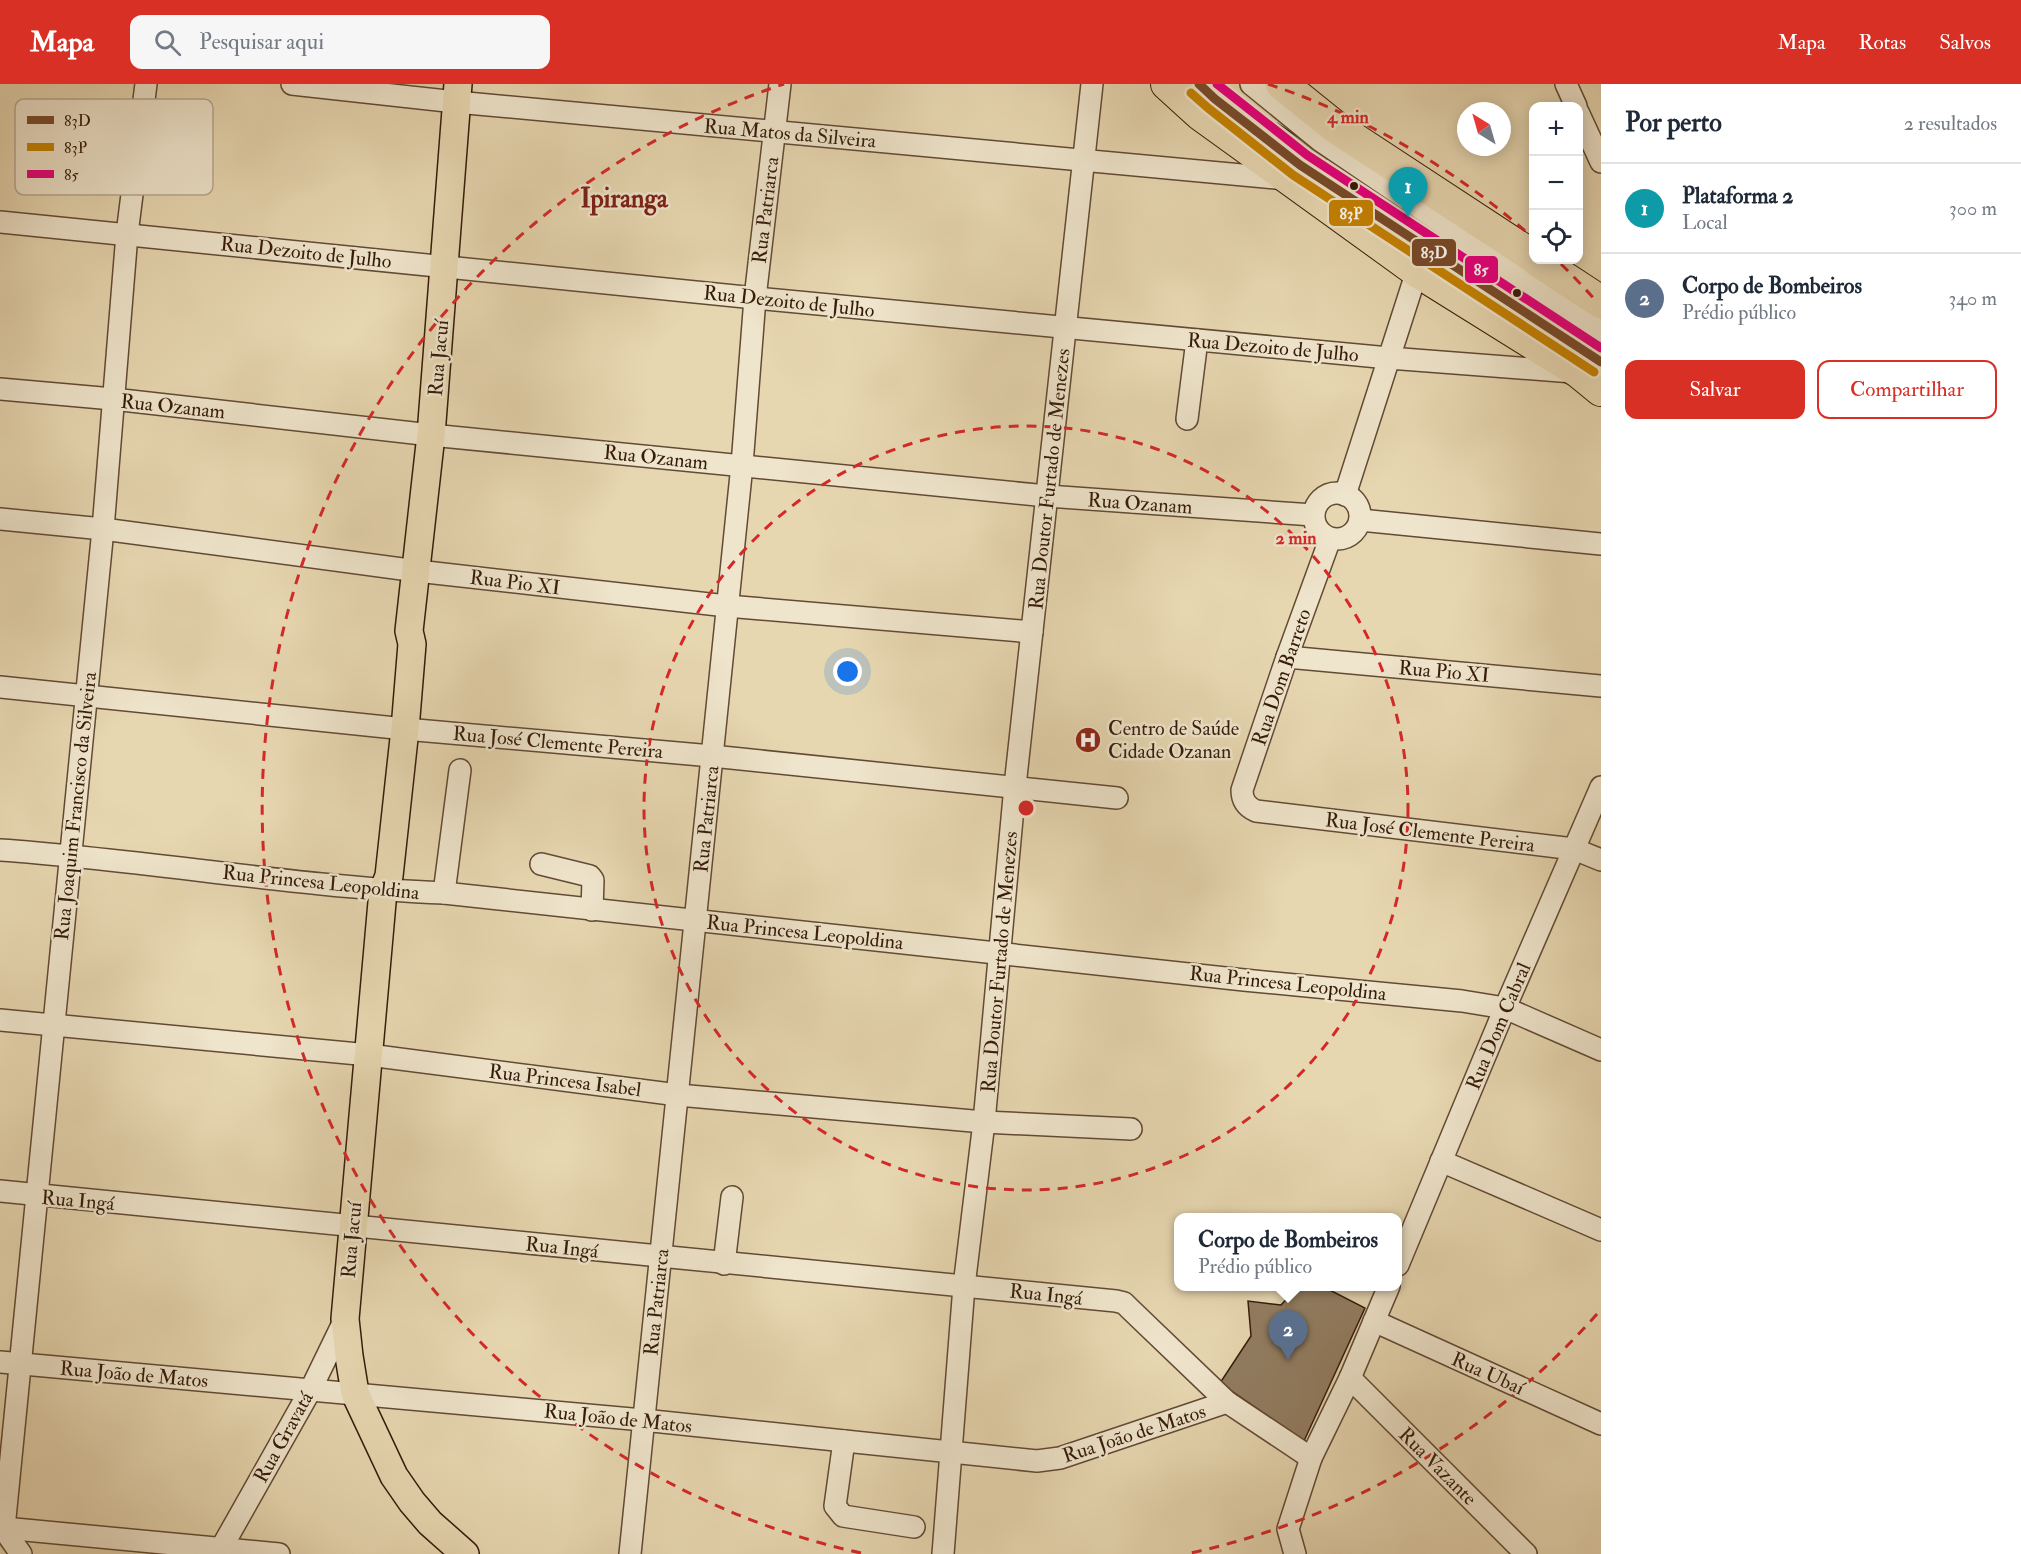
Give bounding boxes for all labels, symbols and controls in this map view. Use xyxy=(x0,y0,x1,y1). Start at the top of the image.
search box xyxy=(130,15,550,69)
text: Mapa xyxy=(30,25,94,60)
icon: search xyxy=(151,26,184,59)
text: Pesquisar aqui xyxy=(199,28,324,56)
text: Mapa xyxy=(1778,29,1826,56)
text: Rotas xyxy=(1859,29,1906,56)
text: Salvos xyxy=(1939,29,1991,56)
legend xyxy=(15,99,213,195)
north arrow xyxy=(1457,102,1511,156)
map controls xyxy=(1529,102,1583,264)
button: + xyxy=(1529,102,1583,156)
text: 4 min xyxy=(1326,106,1369,129)
text: Por perto xyxy=(1625,107,1722,139)
text: 83D xyxy=(64,111,91,131)
text: 2 resultados xyxy=(1904,111,1997,136)
street label: Rua Matos da Silveira xyxy=(703,114,878,154)
text: 83P xyxy=(64,138,87,158)
street label: Rua Patriarca xyxy=(747,154,785,265)
button: − xyxy=(1529,156,1583,210)
text: 85 xyxy=(64,165,79,185)
pin: 1 xyxy=(1388,168,1428,217)
unlabelled marker xyxy=(1348,180,1360,192)
text: Plataforma 2 xyxy=(1682,182,1793,210)
district label: Ipiranga xyxy=(580,183,669,216)
text: 1 xyxy=(1641,196,1648,221)
text: 300 m xyxy=(1949,196,1997,221)
line badge: 83P xyxy=(1328,199,1374,227)
text: 83P xyxy=(1339,204,1363,224)
button: locate xyxy=(1529,210,1583,264)
text: Local xyxy=(1682,210,1728,235)
street label: Rua Dezoito de Julho xyxy=(219,231,393,274)
line badge: 83D xyxy=(1411,238,1457,267)
text: 83D xyxy=(1421,243,1447,263)
line badge: 85 xyxy=(1464,255,1499,284)
text: 85 xyxy=(1474,260,1489,280)
text: Corpo de Bombeiros xyxy=(1682,272,1862,300)
street label: Rua Dezoito de Julho xyxy=(702,280,876,323)
text: 2 xyxy=(1639,286,1650,311)
text: 340 m xyxy=(1949,286,1997,311)
unlabelled marker xyxy=(1511,287,1523,299)
text: Prédio público xyxy=(1682,300,1796,325)
street label: Rua Jacuí xyxy=(423,317,454,397)
street label: Rua Dezoito de Julho xyxy=(1186,328,1360,367)
street label: Rua Doutor Furtado de Menezes xyxy=(1023,347,1076,611)
button: Salvar xyxy=(1625,360,1805,419)
button: Compartilhar xyxy=(1817,360,1997,419)
street label: Rua Ozanam xyxy=(119,389,227,424)
street label: Rua Ozanam xyxy=(602,440,710,475)
street label: Rua Ozanam xyxy=(1087,487,1194,520)
text: 2 min xyxy=(1276,527,1317,550)
street label: Rua Pio XI xyxy=(468,565,562,600)
street label: Rua Dom Barreto xyxy=(1246,605,1317,749)
street label: Rua Pio XI xyxy=(1397,655,1490,688)
your location xyxy=(833,657,862,686)
street label: Rua Joaquim Francisco da Silveira xyxy=(49,670,102,942)
place label: Centro de Saúde Cidade Ozanan xyxy=(1108,716,1239,764)
street label: Rua José Clemente Pereira xyxy=(452,721,665,764)
hospital icon: Centro de Saúde Cidade Ozanan xyxy=(1073,725,1103,755)
street label: Rua Patriarca xyxy=(688,764,725,874)
centre of rings xyxy=(1016,798,1036,818)
street label: Rua José Clemente Pereira xyxy=(1324,807,1537,858)
street label: Rua Doutor Furtado de Menezes xyxy=(976,830,1023,1094)
street label: Rua Princesa Leopoldina xyxy=(221,860,421,906)
street label: Rua Princesa Leopoldina xyxy=(705,910,905,956)
street label: Rua Dom Cabral xyxy=(1460,959,1537,1094)
street label: Rua Princesa Leopoldina xyxy=(1188,961,1388,1007)
street label: Rua Princesa Isabel xyxy=(487,1059,643,1102)
street label: Rua Ingá xyxy=(40,1185,116,1216)
street label: Rua Jacuí xyxy=(336,1199,367,1279)
popup xyxy=(1174,1213,1402,1291)
text: Corpo de Bombeiros xyxy=(1198,1226,1378,1254)
street label: Rua Ingá xyxy=(524,1231,600,1264)
street label: Rua Patriarca xyxy=(638,1247,675,1357)
text: Prédio público xyxy=(1198,1254,1312,1279)
street label: Rua Ingá xyxy=(1008,1278,1084,1311)
pin: 2 xyxy=(1268,1310,1308,1360)
street label: Rua Ubaí xyxy=(1448,1346,1530,1401)
street label: Rua João de Matos xyxy=(59,1356,209,1393)
street label: Rua Gravatá xyxy=(248,1387,319,1487)
street label: Rua João de Matos xyxy=(543,1398,694,1439)
street label: Rua João de Matos xyxy=(1059,1399,1209,1468)
street label: Rua Vazante xyxy=(1393,1422,1482,1511)

